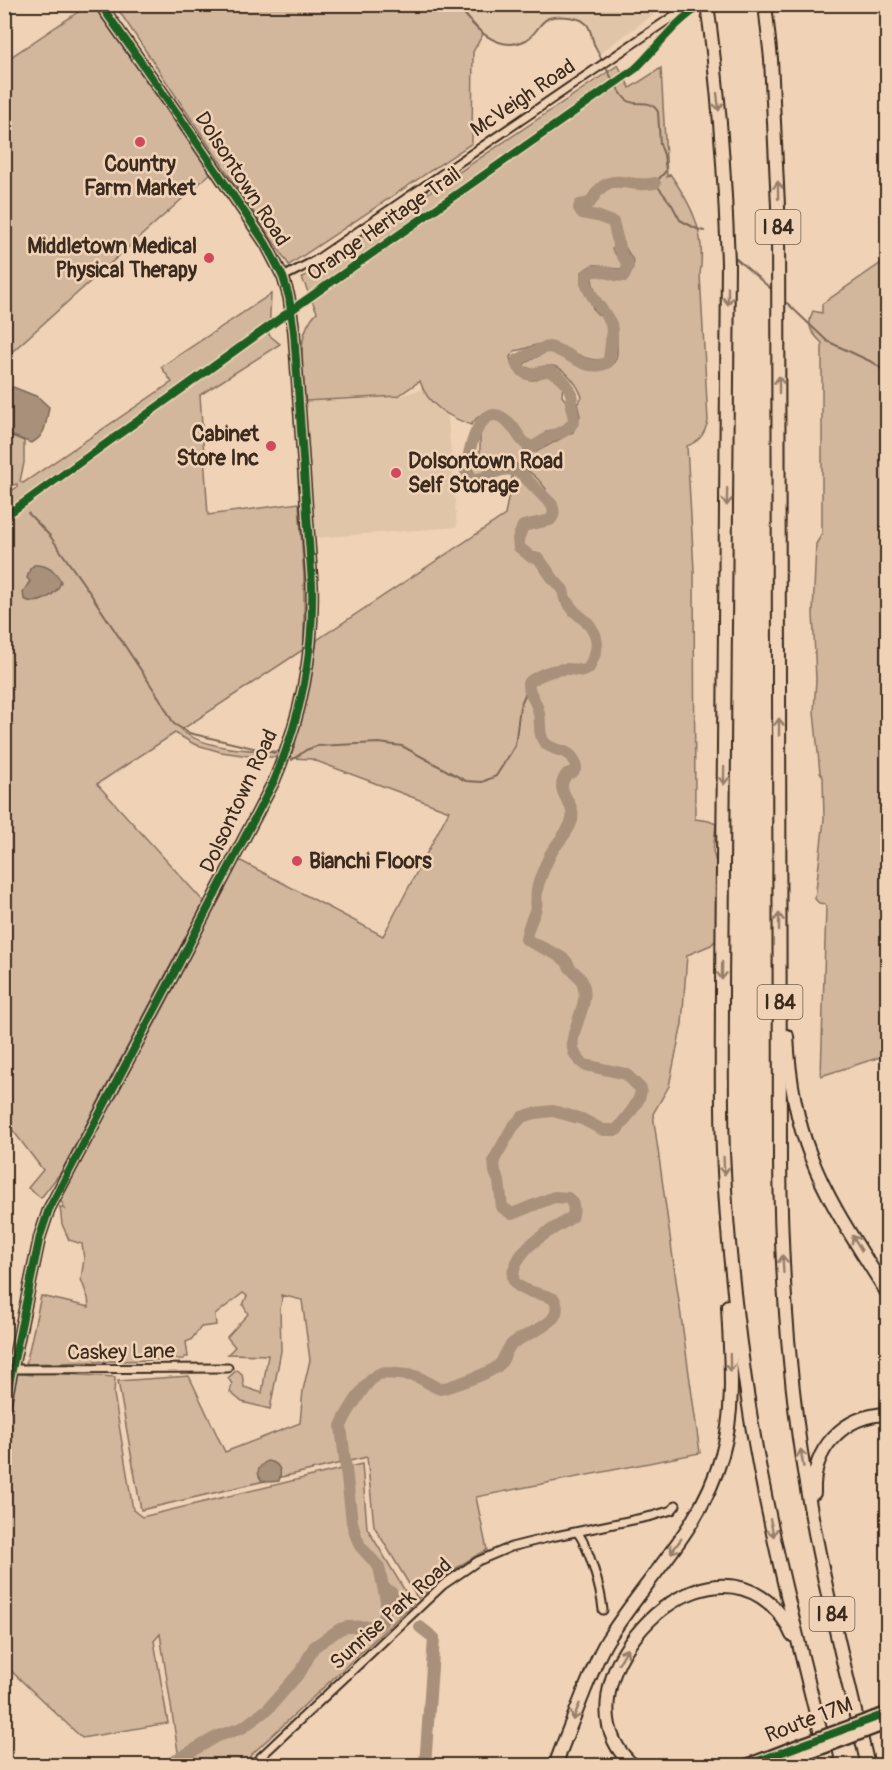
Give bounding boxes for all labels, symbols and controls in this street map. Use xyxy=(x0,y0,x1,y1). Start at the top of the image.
street label: McVeigh Road xyxy=(465,53,581,143)
one-way arrow xyxy=(713,91,724,111)
street label: Dolsontown Road xyxy=(188,107,296,251)
marker: Country Farm Market xyxy=(133,135,147,149)
place label: Country Farm Market xyxy=(84,151,196,202)
street label: Orange Heritage Trail xyxy=(302,161,466,287)
one-way arrow xyxy=(772,180,783,200)
road number: I 84 xyxy=(756,210,800,244)
place label: Middletown Medical Physical Therapy xyxy=(27,233,197,284)
marker: Middletown Medical Physical Therapy xyxy=(202,251,216,265)
one-way arrow xyxy=(722,286,734,306)
one-way arrow xyxy=(773,375,785,395)
place label: Cabinet Store Inc xyxy=(177,421,260,472)
marker: Cabinet Store Inc xyxy=(264,439,278,453)
place label: Dolsontown Road Self Storage xyxy=(408,448,563,499)
marker: Dolsontown Road Self Storage xyxy=(389,466,403,480)
one-way arrow xyxy=(721,487,732,507)
one-way arrow xyxy=(773,718,785,738)
street label: Dolsontown Road xyxy=(194,725,284,877)
one-way arrow xyxy=(718,766,730,786)
place label: Bianchi Floors xyxy=(309,848,432,875)
marker: Bianchi Floors xyxy=(290,854,304,868)
one-way arrow xyxy=(773,913,785,933)
one-way arrow xyxy=(716,961,728,981)
road number: I 84 xyxy=(758,985,802,1019)
one-way arrow xyxy=(719,1156,730,1176)
one-way arrow xyxy=(851,1235,863,1252)
one-way arrow xyxy=(777,1255,788,1275)
street label: Caskey Lane xyxy=(67,1338,176,1366)
one-way arrow xyxy=(724,1353,736,1373)
one-way arrow xyxy=(797,1449,808,1469)
one-way arrow xyxy=(766,1518,778,1537)
one-way arrow xyxy=(670,1537,683,1553)
street label: Sunrise Park Road xyxy=(324,1552,458,1676)
road number: I 84 xyxy=(810,1597,854,1631)
one-way arrow xyxy=(618,1647,629,1665)
street label: Route 17M xyxy=(761,1691,857,1749)
one-way arrow xyxy=(570,1702,581,1720)

